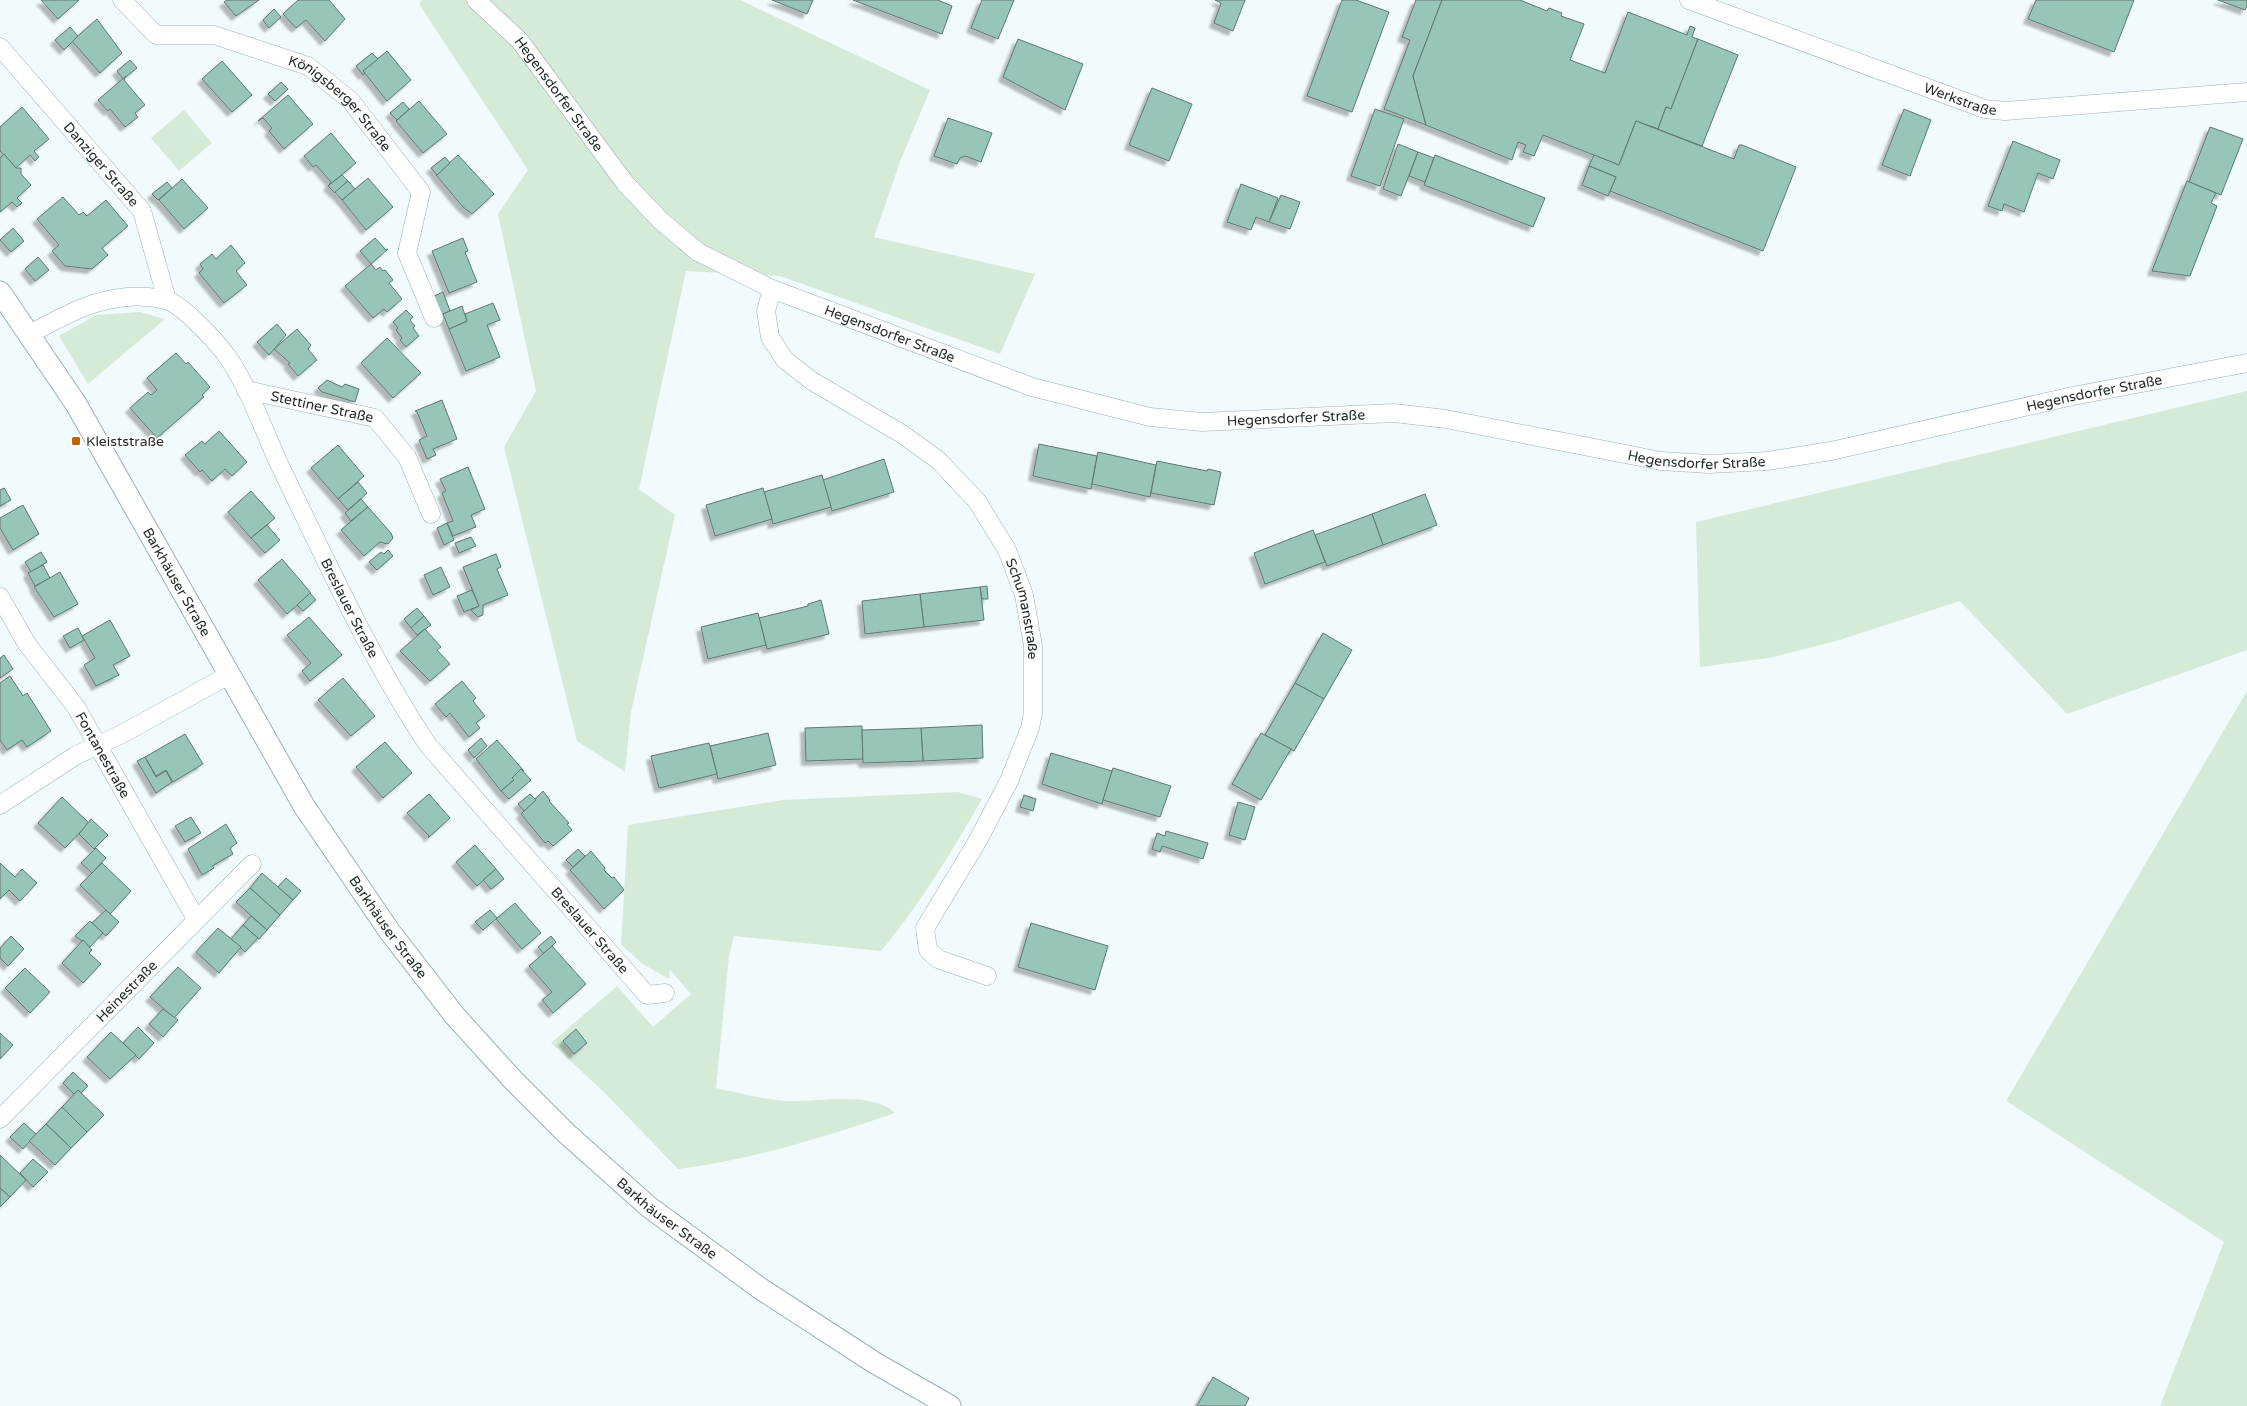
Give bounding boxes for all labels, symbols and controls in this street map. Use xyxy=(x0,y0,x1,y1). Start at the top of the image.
street label: Hegensdorfer Straße xyxy=(511,33,607,155)
street label: Königsberger Straße xyxy=(286,52,395,155)
street label: Werkstraße xyxy=(1922,79,1997,119)
street label: Danziger Straße xyxy=(60,118,143,210)
street label: Hegensdorfer Straße xyxy=(822,301,958,366)
street label: Hegensdorfer Straße xyxy=(2024,371,2164,415)
street label: Stettiner Straße xyxy=(269,387,375,426)
street label: Hegensdorfer Straße xyxy=(1226,406,1366,429)
place label: Kleiststraße xyxy=(86,433,164,450)
marker: Kleiststraße xyxy=(70,435,82,447)
street label: Hegensdorfer Straße xyxy=(1626,446,1766,473)
street label: Barkhäuser Straße xyxy=(139,525,215,640)
street label: Breslauer Straße xyxy=(317,555,382,661)
street label: Schumanstraße xyxy=(1002,556,1042,660)
street label: Fontanestraße xyxy=(72,709,134,801)
street label: Barkhäuser Straße xyxy=(346,872,431,982)
street label: Breslauer Straße xyxy=(548,883,633,977)
street label: Heinestraße xyxy=(92,956,161,1025)
street label: Barkhäuser Straße xyxy=(613,1174,721,1263)

